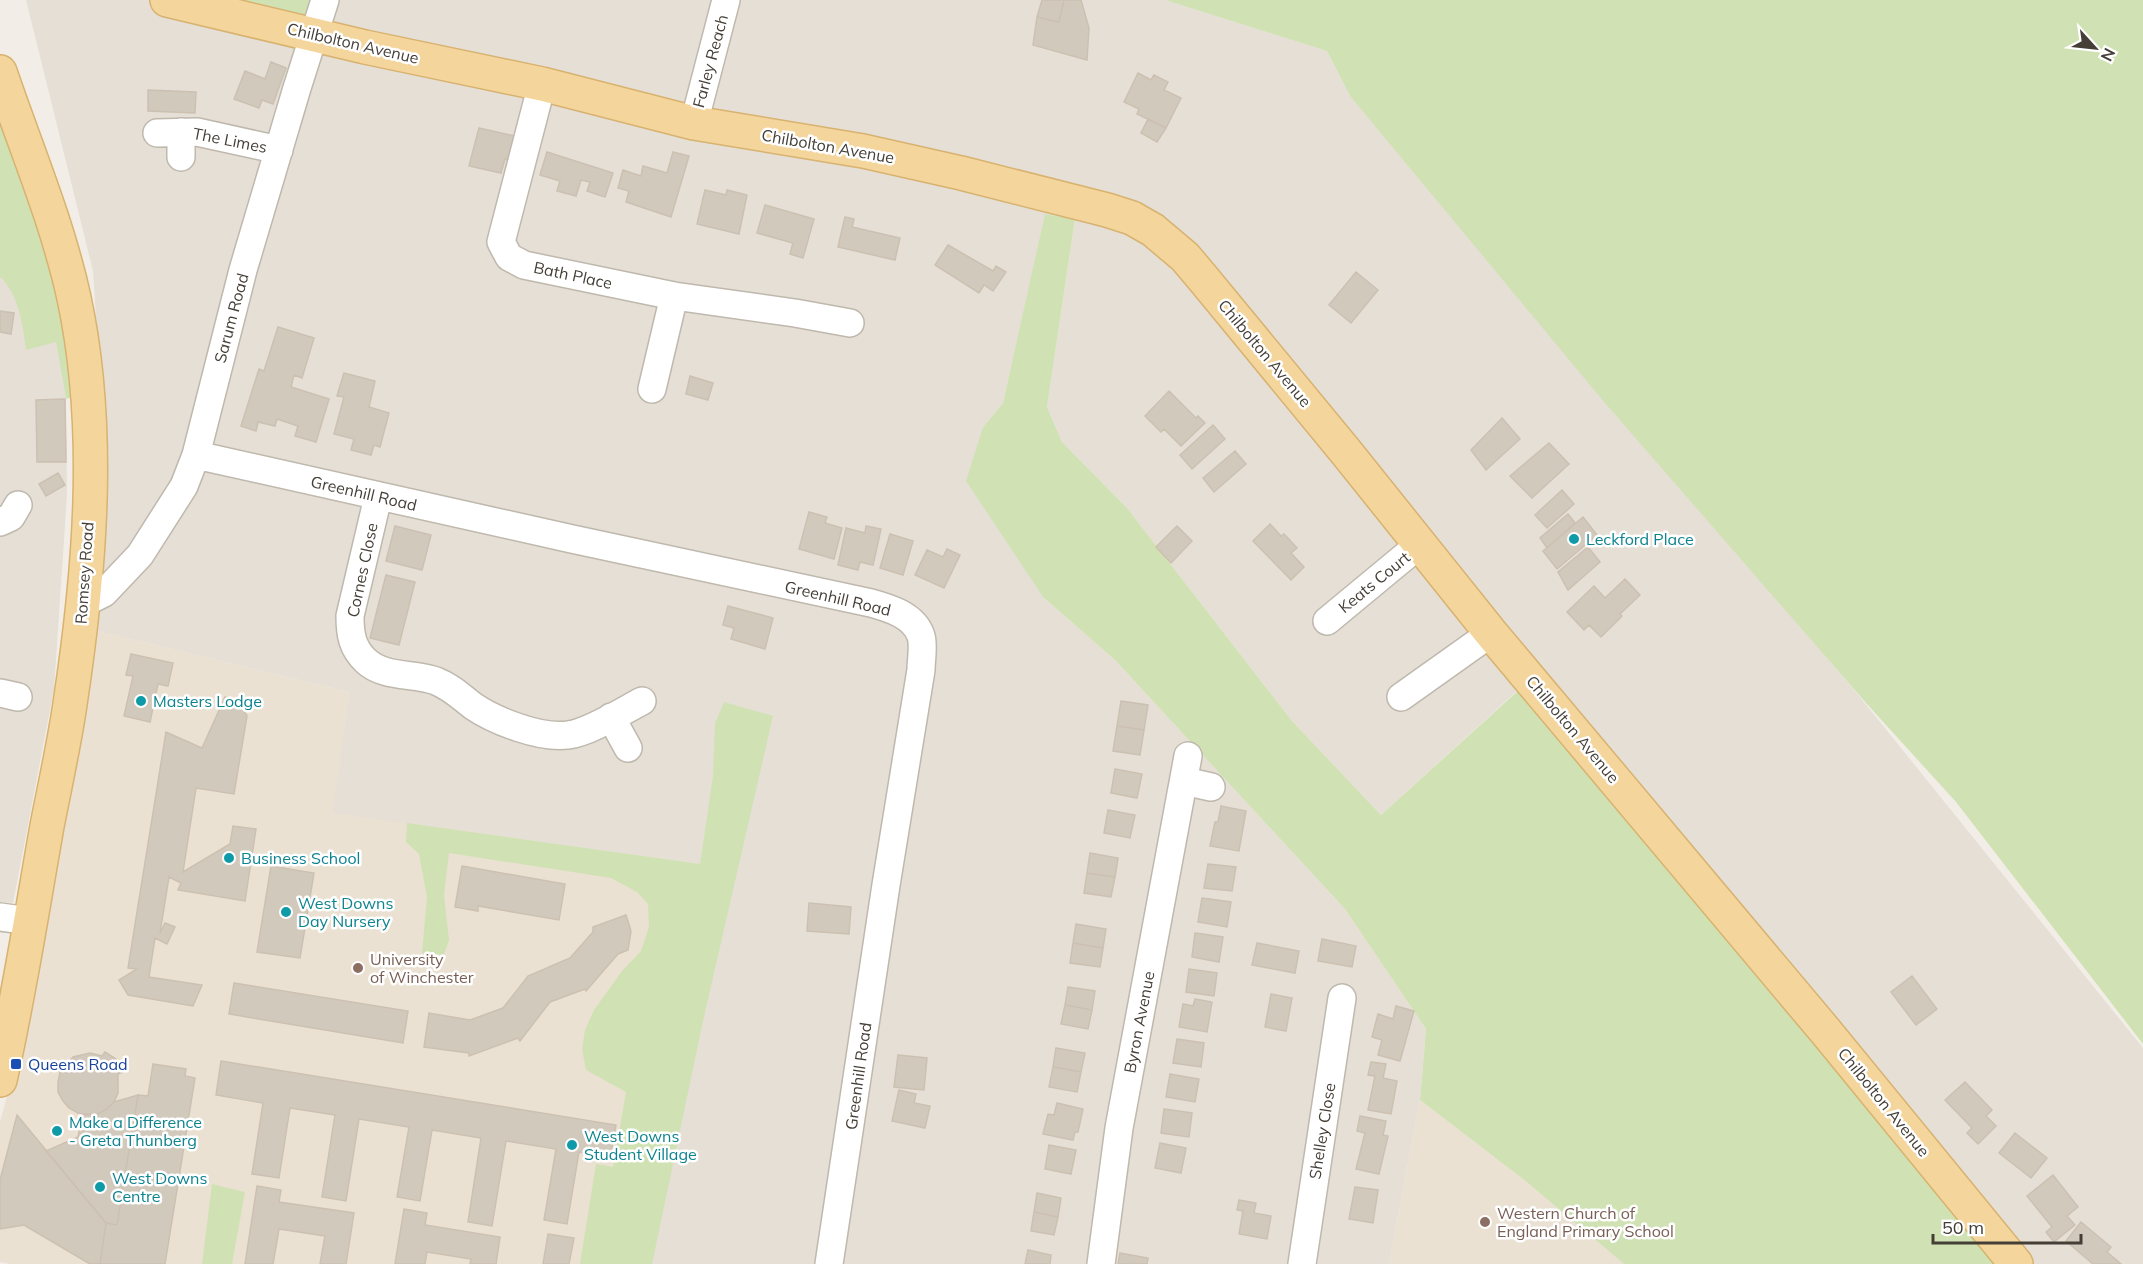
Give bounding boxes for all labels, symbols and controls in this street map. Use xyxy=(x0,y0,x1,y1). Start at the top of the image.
street label: Farley Reach xyxy=(688,12,732,110)
street label: Chilbolton Avenue xyxy=(285,18,421,68)
north arrow xyxy=(2065,18,2125,78)
text: N xyxy=(2097,45,2120,65)
street label: The Limes xyxy=(191,123,269,157)
street label: Chilbolton Avenue xyxy=(760,124,896,168)
street label: Bath Place xyxy=(532,257,614,293)
street label: Sarum Road xyxy=(209,271,253,365)
street label: Chilbolton Avenue xyxy=(1214,295,1316,411)
street label: Greenhill Road xyxy=(309,471,419,515)
street label: Romsey Road xyxy=(70,521,98,625)
street label: Cornes Close xyxy=(342,521,382,619)
place label: Leckford Place xyxy=(1586,529,1694,549)
marker: Leckford Place xyxy=(1567,532,1581,546)
street label: Keats Court xyxy=(1334,547,1414,617)
street label: Greenhill Road xyxy=(783,576,893,620)
street label: Chilbolton Avenue xyxy=(1522,671,1624,787)
place label: Masters Lodge xyxy=(153,691,262,711)
marker: Masters Lodge xyxy=(134,694,148,708)
place label: Business School xyxy=(241,848,360,868)
marker: Business School xyxy=(222,851,236,865)
place label: West Downs Day Nursery xyxy=(298,893,393,931)
marker: West Downs Day Nursery xyxy=(279,905,293,919)
place label: University of Winchester xyxy=(370,949,474,987)
marker: University of Winchester xyxy=(351,961,365,975)
street label: Byron Avenue xyxy=(1119,969,1159,1075)
street label: Greenhill Road xyxy=(841,1021,875,1131)
street label: Chilbolton Avenue xyxy=(1834,1043,1934,1161)
place label: Queens Road xyxy=(28,1054,128,1074)
marker: Queens Road xyxy=(9,1057,23,1071)
street label: Shelley Close xyxy=(1304,1081,1340,1181)
place label: Make a Difference - Greta Thunberg xyxy=(69,1112,202,1150)
marker: Make a Difference - Greta Thunberg xyxy=(50,1124,64,1138)
place label: West Downs Student Village xyxy=(584,1126,697,1164)
marker: West Downs Student Village xyxy=(565,1138,579,1152)
place label: West Downs Centre xyxy=(112,1168,207,1206)
marker: West Downs Centre xyxy=(93,1180,107,1194)
place label: Western Church of England Primary School xyxy=(1497,1203,1674,1241)
scale bar xyxy=(1933,1207,2082,1245)
marker: Western Church of England Primary School xyxy=(1478,1215,1492,1229)
text: 50 m xyxy=(1942,1216,1984,1239)

